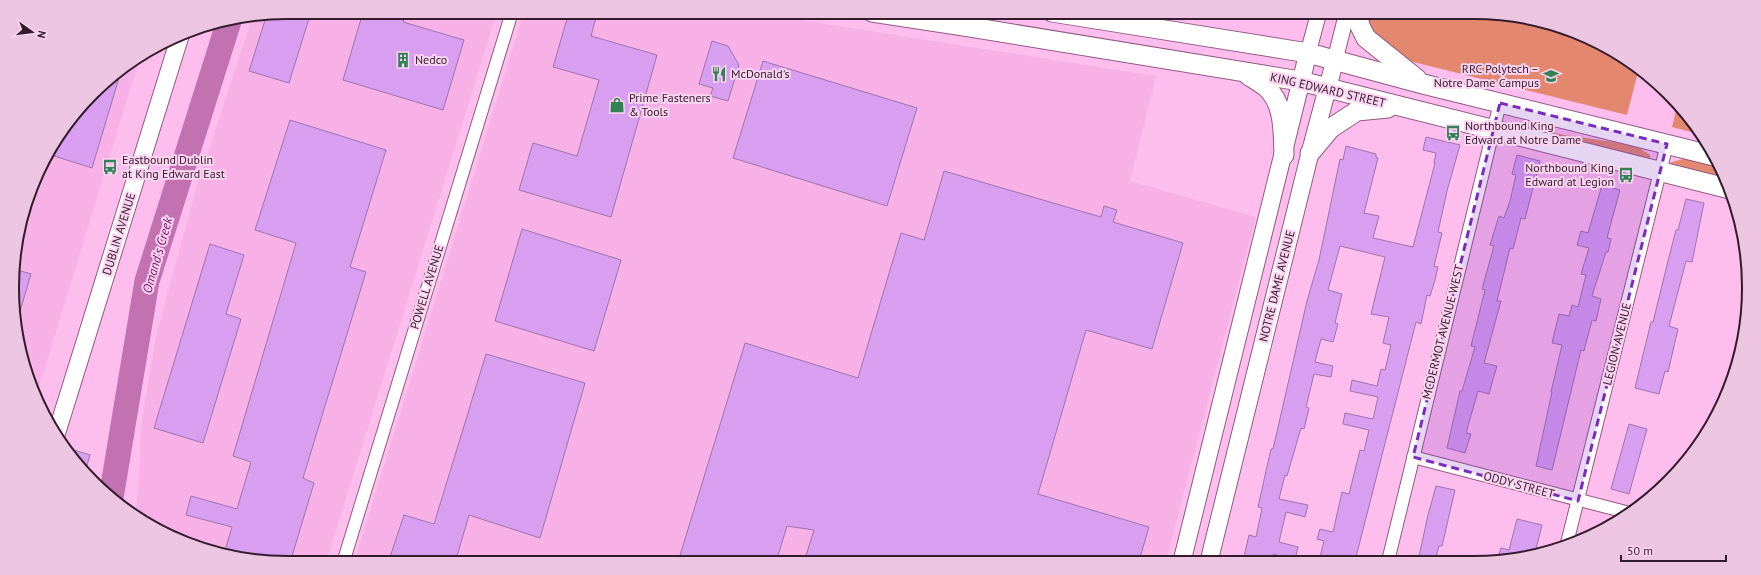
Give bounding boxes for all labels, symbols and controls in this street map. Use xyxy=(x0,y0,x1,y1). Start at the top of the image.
north arrow xyxy=(12,12,52,52)
text: N xyxy=(34,29,49,40)
building icon: Nedco xyxy=(394,51,412,69)
place label: Nedco xyxy=(415,52,447,67)
place label: RRC Polytech – Notre Dame Campus xyxy=(1434,61,1539,90)
restaurant icon: McDonald's xyxy=(710,65,728,83)
place label: McDonald's xyxy=(731,66,790,81)
school or university icon: RRC Polytech – Notre Dame Campus xyxy=(1542,67,1560,85)
street label: KING EDWARD STREET xyxy=(1269,69,1388,110)
place label: Prime Fasteners & Tools xyxy=(629,90,711,119)
shop icon: Prime Fasteners & Tools xyxy=(608,96,626,114)
place label: Northbound King Edward at Notre Dame xyxy=(1465,118,1581,147)
bus stop icon: Northbound King Edward at Notre Dame xyxy=(1444,124,1462,142)
place label: Eastbound Dublin at King Edward East xyxy=(122,152,225,181)
bus stop icon: Eastbound Dublin at King Edward East xyxy=(101,158,119,176)
place label: Northbound King Edward at Legion xyxy=(1525,160,1614,189)
bus stop icon: Northbound King Edward at Legion xyxy=(1617,166,1635,184)
street label: DUBLIN AVENUE xyxy=(99,191,138,277)
water label: Omand's Creek xyxy=(139,214,177,295)
street label: NOTRE DAME AVENUE xyxy=(1255,229,1298,343)
street label: POWELL AVENUE xyxy=(407,243,447,331)
street label: MCDERMOT AVENUE WEST xyxy=(1419,263,1467,401)
street label: LEGION AVENUE xyxy=(1599,301,1634,387)
street label: ODDY STREET xyxy=(1482,468,1557,501)
scale bar xyxy=(1621,537,1726,563)
text: 50 m xyxy=(1627,543,1653,558)

